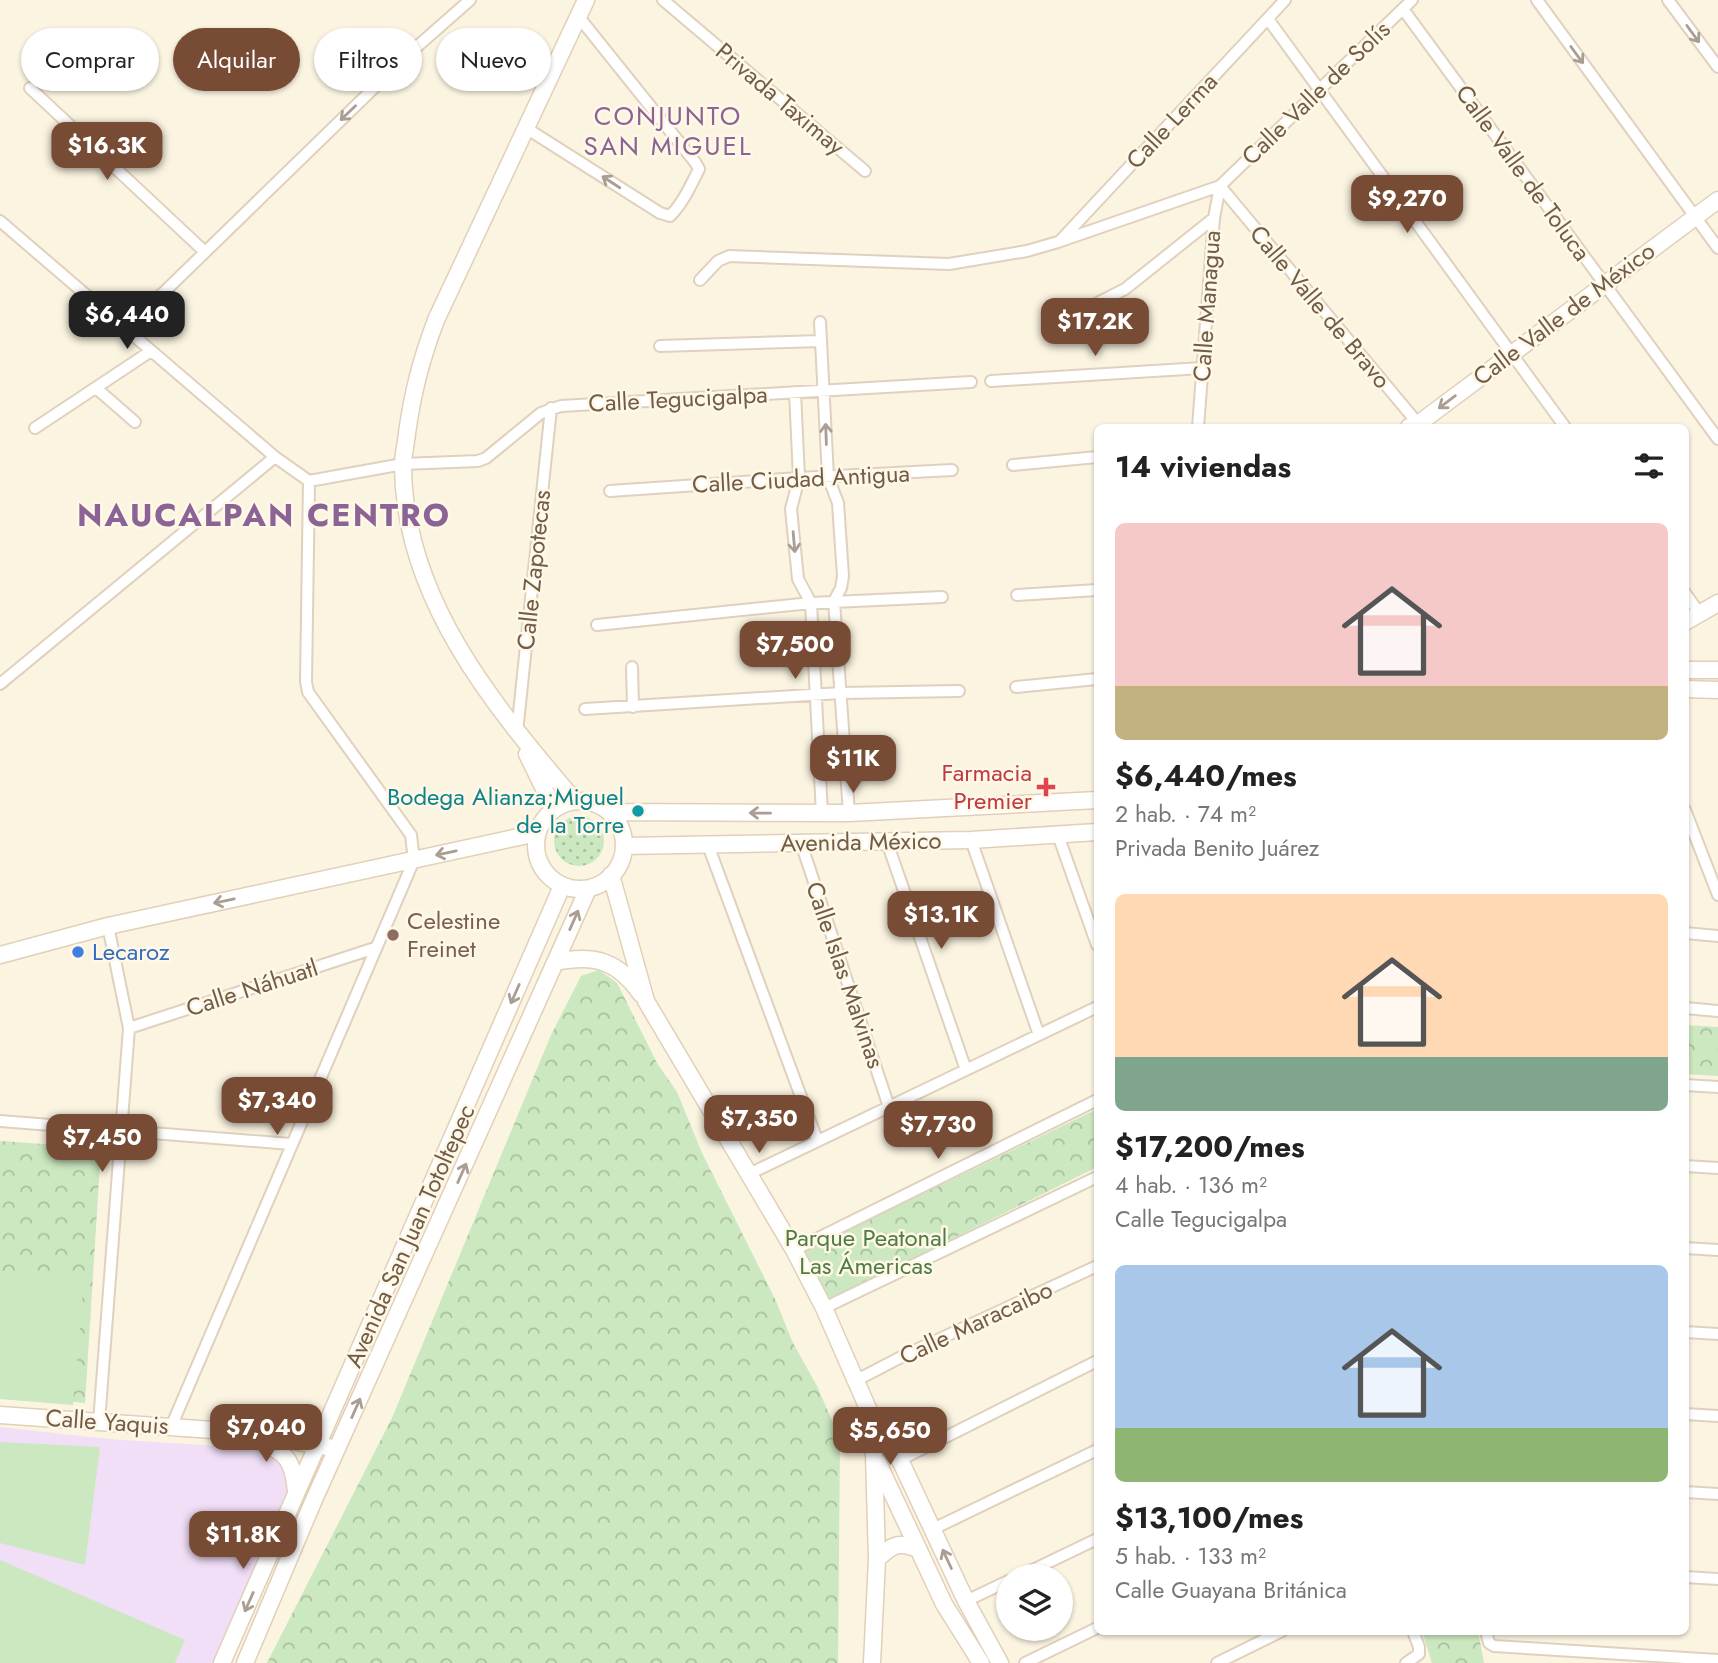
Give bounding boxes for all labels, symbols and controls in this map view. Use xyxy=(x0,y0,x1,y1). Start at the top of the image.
street label: Calle Valle de Solís xyxy=(1233,12,1398,173)
one-way arrow xyxy=(1686,24,1701,42)
chip: Comprar xyxy=(21,28,159,91)
chip: Alquilar xyxy=(173,28,300,91)
chip: Filtros xyxy=(314,28,422,91)
chip: Nuevo xyxy=(436,28,551,91)
street label: Privada Taximay xyxy=(708,34,853,163)
one-way arrow xyxy=(1570,45,1585,64)
street label: Calle Lerma xyxy=(1118,65,1225,177)
street label: Calle Valle de Toluca xyxy=(1447,77,1599,268)
district label: CONJUNTO SAN MIGUEL xyxy=(583,97,753,165)
one-way arrow xyxy=(340,105,357,122)
pin: $16.3K xyxy=(50,122,164,182)
text: $16.3K xyxy=(67,128,147,162)
one-way arrow xyxy=(602,175,622,189)
pin: $9,270 xyxy=(1350,176,1464,235)
text: $9,270 xyxy=(1367,181,1447,215)
street label: Calle Valle de Bravo xyxy=(1241,217,1399,396)
street label: Calle Managua xyxy=(1184,229,1229,383)
street label: Calle Valle de México xyxy=(1465,233,1662,394)
pin: $6,440 xyxy=(70,292,184,351)
text: $6,440 xyxy=(85,297,169,331)
pin: $17.2K xyxy=(1038,298,1152,358)
text: $17.2K xyxy=(1057,304,1133,338)
street label: Calle Tegucigalpa xyxy=(587,376,769,421)
one-way arrow xyxy=(1438,394,1457,409)
one-way arrow xyxy=(819,423,832,446)
text: 14 viviendas xyxy=(1115,445,1291,488)
icon: filters xyxy=(1630,447,1668,485)
street label: Calle Ciudad Antigua xyxy=(691,455,911,502)
street label: Calle Zapotecas xyxy=(508,488,559,652)
district label: NAUCALPAN CENTRO xyxy=(77,492,451,538)
one-way arrow xyxy=(788,530,801,552)
icon: home xyxy=(1329,568,1455,694)
pin: $7,500 xyxy=(738,622,852,681)
text: $7,500 xyxy=(756,627,834,661)
pin: $11K xyxy=(812,736,894,795)
text: $11K xyxy=(826,741,880,775)
text: $6,440/mes xyxy=(1115,754,1297,797)
place label: Farmacia Premier xyxy=(941,755,1033,818)
place label: Bodega Alianza;Miguel de la Torre xyxy=(387,779,624,842)
marker: Farmacia Premier xyxy=(1038,779,1054,795)
text: 2 hab. · 74 m² xyxy=(1115,797,1256,831)
marker: Bodega Alianza;Miguel de la Torre xyxy=(630,803,646,819)
one-way arrow xyxy=(749,806,772,820)
street label: Avenida México xyxy=(780,823,942,860)
text: Privada Benito Juárez xyxy=(1115,831,1319,865)
one-way arrow xyxy=(435,846,458,860)
street label: Calle Islas Malvinas xyxy=(797,877,894,1073)
pin: $13.1K xyxy=(884,892,998,951)
one-way arrow xyxy=(213,895,236,908)
text: $13.1K xyxy=(903,897,979,931)
place label: Celestine Freinet xyxy=(407,903,500,966)
one-way arrow xyxy=(568,910,581,931)
marker: Celestine Freinet xyxy=(385,927,401,943)
place label: Lecaroz xyxy=(92,934,170,969)
icon: home xyxy=(1329,939,1455,1065)
marker: Lecaroz xyxy=(70,944,86,960)
street label: Calle Náhuatl xyxy=(181,950,322,1025)
one-way arrow xyxy=(508,982,521,1004)
pin: $7,340 xyxy=(220,1078,334,1137)
text: $7,340 xyxy=(238,1083,316,1117)
pin: $7,350 xyxy=(702,1096,816,1155)
street label: Avenida San Juan Totoltepec xyxy=(336,1099,483,1373)
text: $7,350 xyxy=(720,1101,798,1135)
pin: $7,730 xyxy=(881,1102,995,1161)
text: $7,730 xyxy=(900,1107,976,1141)
pin: $7,450 xyxy=(45,1114,159,1174)
text: $7,450 xyxy=(62,1120,142,1154)
text: $17,200/mes xyxy=(1115,1125,1305,1168)
one-way arrow xyxy=(456,1162,469,1184)
text: 4 hab. · 136 m² xyxy=(1115,1168,1267,1202)
text: Calle Tegucigalpa xyxy=(1115,1202,1287,1236)
park label: Parque Peatonal Las Ámericas xyxy=(785,1220,947,1283)
street label: Calle Maracaibo xyxy=(893,1272,1058,1373)
icon: home xyxy=(1329,1310,1455,1436)
one-way arrow xyxy=(350,1398,363,1420)
street label: Calle Yaquis xyxy=(44,1400,170,1443)
pin: $7,040 xyxy=(209,1404,323,1464)
pin: $5,650 xyxy=(833,1408,947,1467)
text: $7,040 xyxy=(226,1410,306,1444)
text: $5,650 xyxy=(849,1413,931,1447)
text: $13,100/mes xyxy=(1115,1496,1303,1539)
pin: $11.8K xyxy=(186,1512,300,1571)
text: $11.8K xyxy=(205,1517,281,1551)
text: 5 hab. · 133 m² xyxy=(1115,1539,1266,1573)
one-way arrow xyxy=(939,1549,953,1570)
map controls xyxy=(996,1564,1073,1641)
button: layers xyxy=(996,1564,1073,1641)
text: Calle Guayana Británica xyxy=(1115,1573,1347,1607)
one-way arrow xyxy=(242,1591,255,1612)

